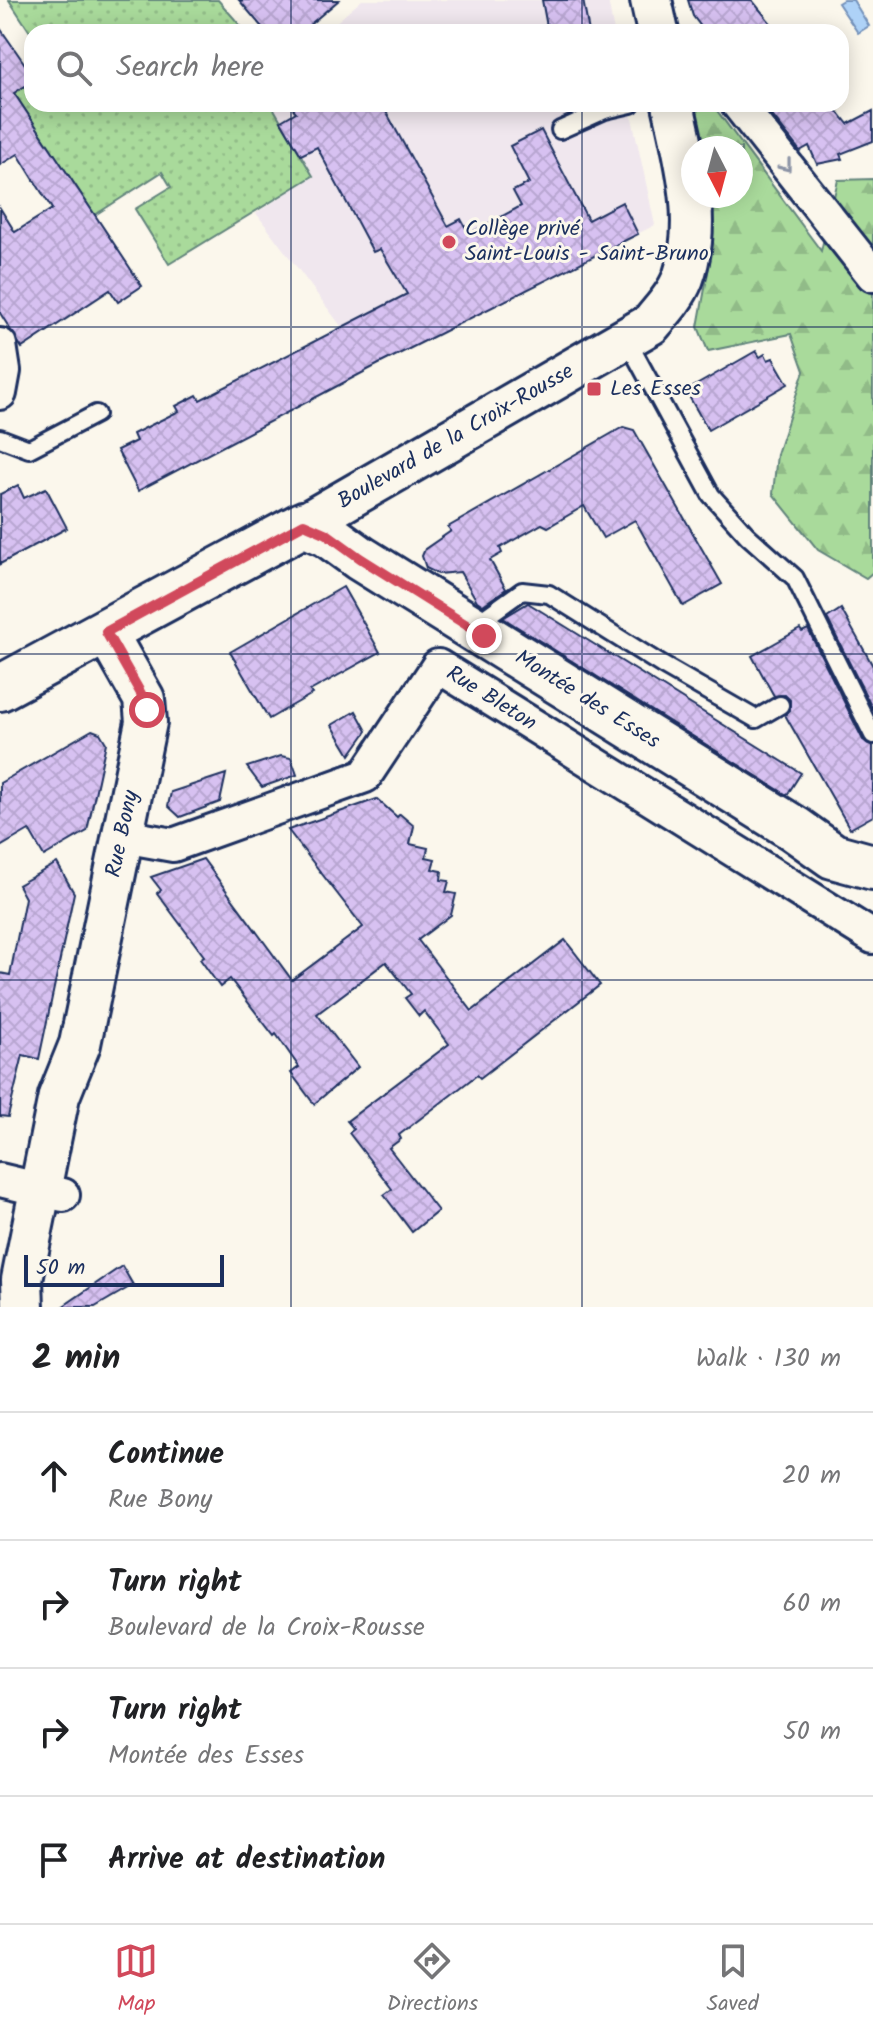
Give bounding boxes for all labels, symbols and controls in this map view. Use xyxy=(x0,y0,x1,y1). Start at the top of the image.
search box xyxy=(24,24,849,112)
text: Search here xyxy=(116,44,264,92)
icon: search xyxy=(52,46,96,90)
north arrow xyxy=(681,136,753,208)
one-way arrow xyxy=(776,156,791,171)
place label: Collège privé Saint-Louis - Saint-Bruno xyxy=(465,212,709,272)
marker: Collège privé Saint-Louis - Saint-Bruno xyxy=(440,233,458,251)
street label: Boulevard de la Croix-Rousse xyxy=(331,355,581,519)
place label: Les Esses xyxy=(610,372,702,407)
marker: Les Esses xyxy=(585,380,603,398)
route end xyxy=(466,618,502,654)
street label: Montée des Esses xyxy=(507,641,667,759)
street label: Rue Bleton xyxy=(439,657,543,741)
route start xyxy=(129,692,165,728)
street label: Rue Bony xyxy=(97,787,149,881)
scale bar xyxy=(24,1251,224,1287)
text: 50 m xyxy=(36,1251,85,1286)
text: 2 min xyxy=(32,1332,120,1386)
text: Walk · 130 m xyxy=(696,1338,841,1380)
text: Continue xyxy=(108,1431,224,1479)
icon: ahead xyxy=(32,1454,76,1498)
text: 20 m xyxy=(782,1455,841,1497)
text: Rue Bony xyxy=(108,1479,212,1521)
text: Turn right xyxy=(108,1559,241,1607)
icon: right xyxy=(32,1582,76,1626)
text: 60 m xyxy=(782,1583,841,1625)
text: Boulevard de la Croix-Rousse xyxy=(108,1607,425,1649)
text: Turn right xyxy=(108,1687,241,1735)
icon: right xyxy=(32,1710,76,1754)
text: 50 m xyxy=(783,1711,841,1753)
text: Montée des Esses xyxy=(108,1735,304,1777)
text: Arrive at destination xyxy=(108,1836,385,1884)
icon: arrive xyxy=(32,1838,76,1882)
tab: Map xyxy=(114,1939,158,2022)
tab: Directions xyxy=(387,1939,478,2022)
tab: Saved xyxy=(707,1939,759,2022)

